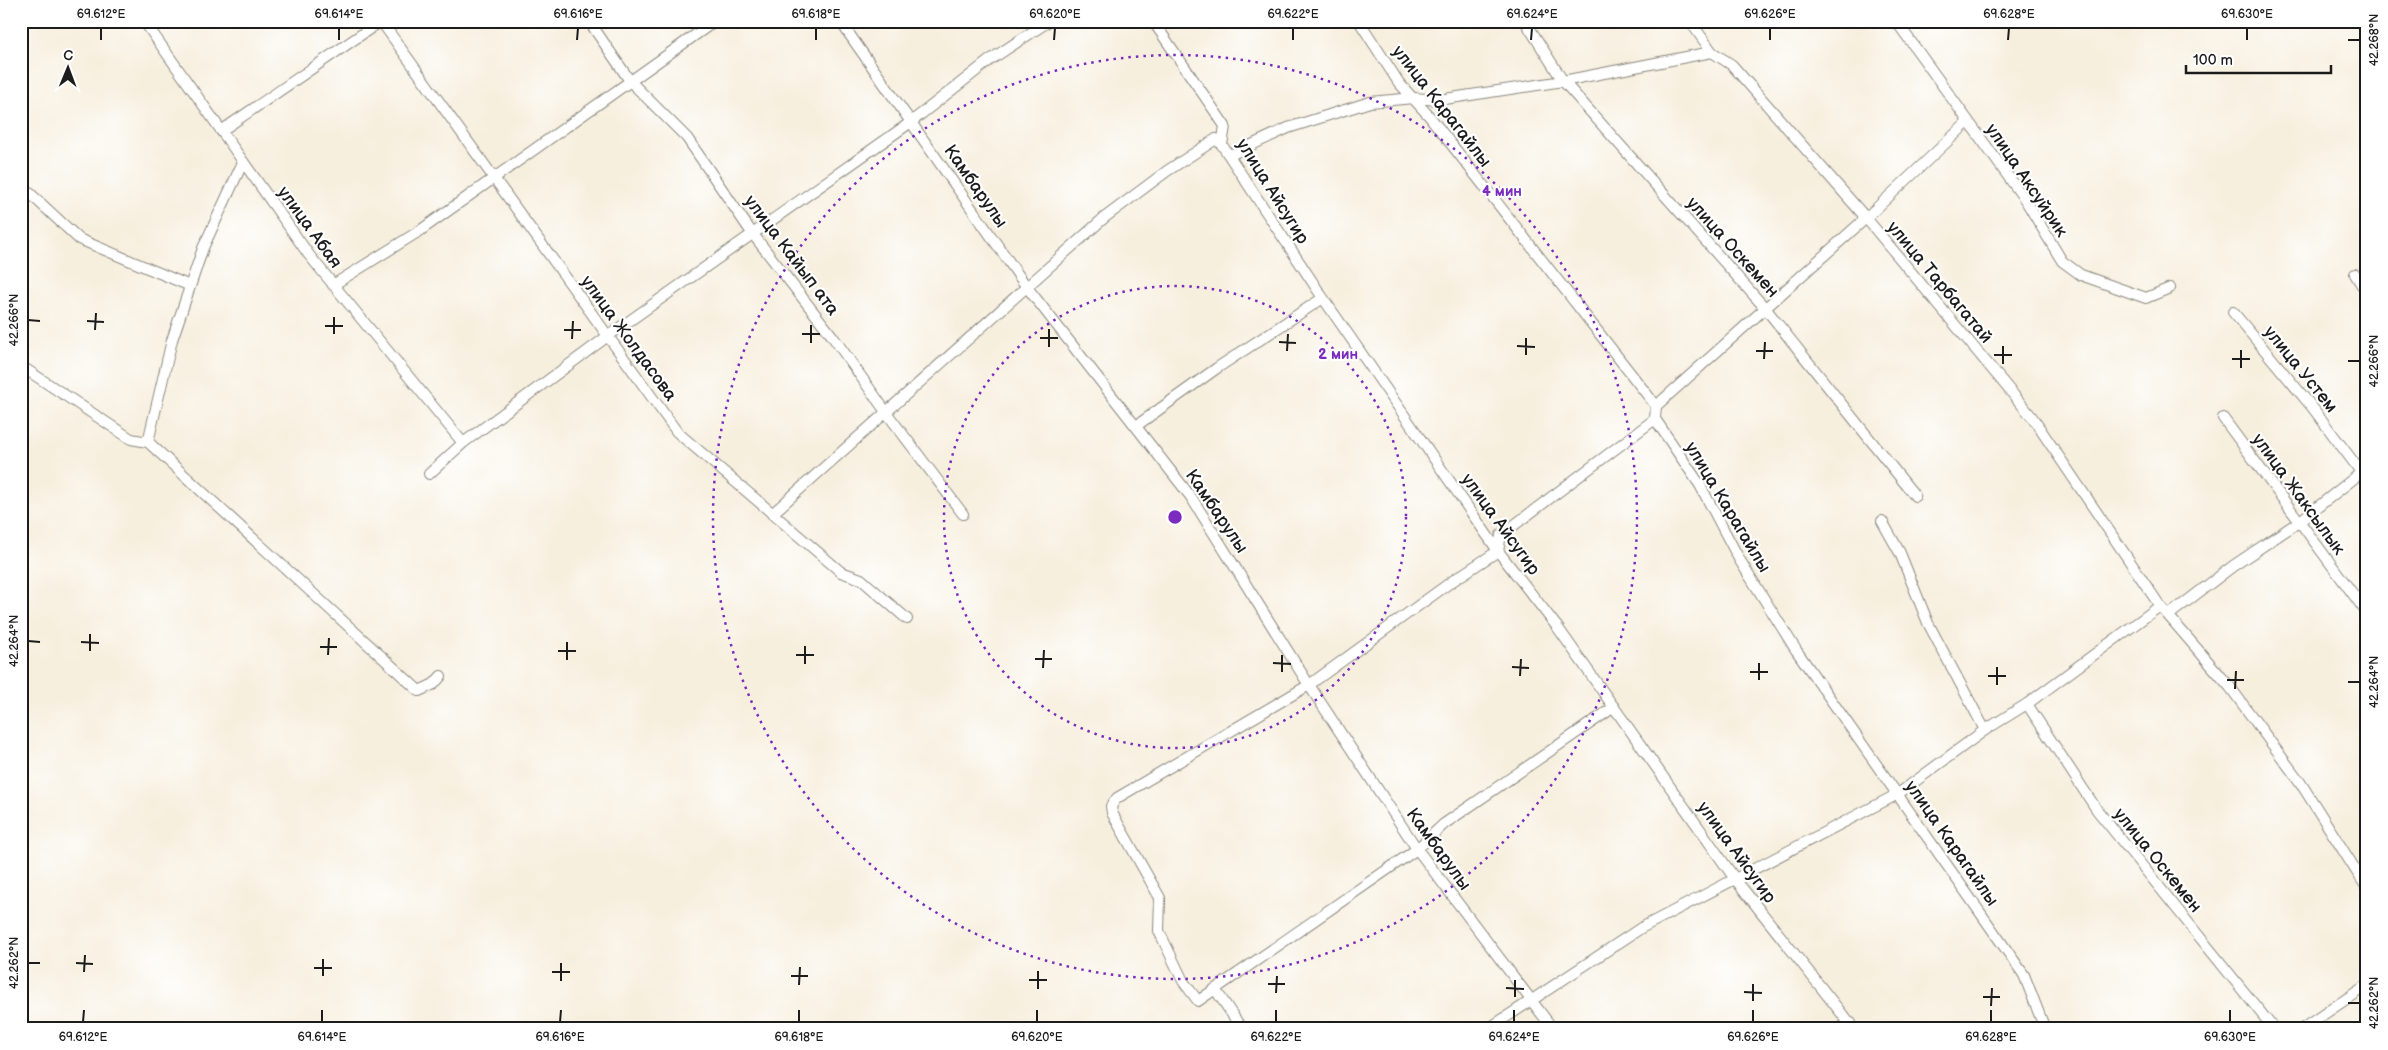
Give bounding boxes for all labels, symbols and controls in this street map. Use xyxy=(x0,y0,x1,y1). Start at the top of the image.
text: 69.612°E xyxy=(77,7,125,22)
text: 69.614°E xyxy=(315,7,364,22)
text: 69.616°E xyxy=(553,7,603,22)
text: 69.618°E xyxy=(791,7,841,22)
text: 69.620°E xyxy=(1029,7,1081,22)
text: 69.622°E xyxy=(1267,7,1319,22)
text: 69.624°E xyxy=(1506,7,1558,22)
text: 69.626°E xyxy=(1744,7,1796,22)
text: 69.628°E xyxy=(1983,7,2035,22)
text: 69.630°E xyxy=(2221,7,2273,22)
text: 42.268°N xyxy=(2367,14,2382,66)
street label: улица Карагайлы xyxy=(1388,41,1496,171)
north arrow xyxy=(42,42,92,92)
scale bar xyxy=(2186,42,2330,74)
text: С xyxy=(63,47,73,64)
text: 100 m xyxy=(2193,51,2233,70)
street label: улица Аксуйрик xyxy=(1981,120,2072,241)
street label: улица Айсугир xyxy=(1232,135,1313,248)
street label: Камбарулы xyxy=(939,141,1012,232)
street label: улица Абая xyxy=(273,182,346,272)
text: 4 мин xyxy=(1482,182,1522,201)
street label: улица Кайып ата xyxy=(740,191,844,320)
street label: улица Оскемен xyxy=(1682,193,1783,302)
street label: улица Тарбагатай xyxy=(1883,217,1997,348)
street label: улица Жолдасова xyxy=(576,272,681,405)
text: 42.266°N xyxy=(7,294,22,346)
street label: улица Устем xyxy=(2259,322,2342,417)
text: 42.266°N xyxy=(2367,335,2382,387)
text: 2 мин xyxy=(1318,345,1358,364)
street label: улица Жаксылык xyxy=(2248,430,2350,559)
street label: улица Карагайлы xyxy=(1680,438,1775,576)
street label: Камбарулы xyxy=(1181,466,1252,557)
street label: улица Айсугир xyxy=(1457,469,1544,579)
centre of rings xyxy=(1166,508,1184,526)
text: 42.264°N xyxy=(7,615,22,667)
text: 42.264°N xyxy=(2367,656,2382,708)
street label: улица Карагайлы xyxy=(1900,776,2003,910)
street label: улица Айсугир xyxy=(1693,797,1780,907)
street label: Камбарулы xyxy=(1402,804,1475,894)
street label: улица Оскемен xyxy=(2109,804,2206,917)
text: 42.262°N xyxy=(7,937,22,989)
text: 42.262°N xyxy=(2367,977,2382,1029)
text: 69.612°E xyxy=(59,1030,107,1045)
text: 69.614°E xyxy=(298,1030,347,1045)
text: 69.616°E xyxy=(535,1030,585,1045)
text: 69.618°E xyxy=(774,1030,824,1045)
text: 69.620°E xyxy=(1011,1030,1063,1045)
text: 69.622°E xyxy=(1250,1030,1302,1045)
text: 69.624°E xyxy=(1488,1030,1540,1045)
text: 69.626°E xyxy=(1727,1030,1779,1045)
text: 69.628°E xyxy=(1965,1030,2017,1045)
text: 69.630°E xyxy=(2204,1030,2256,1045)

